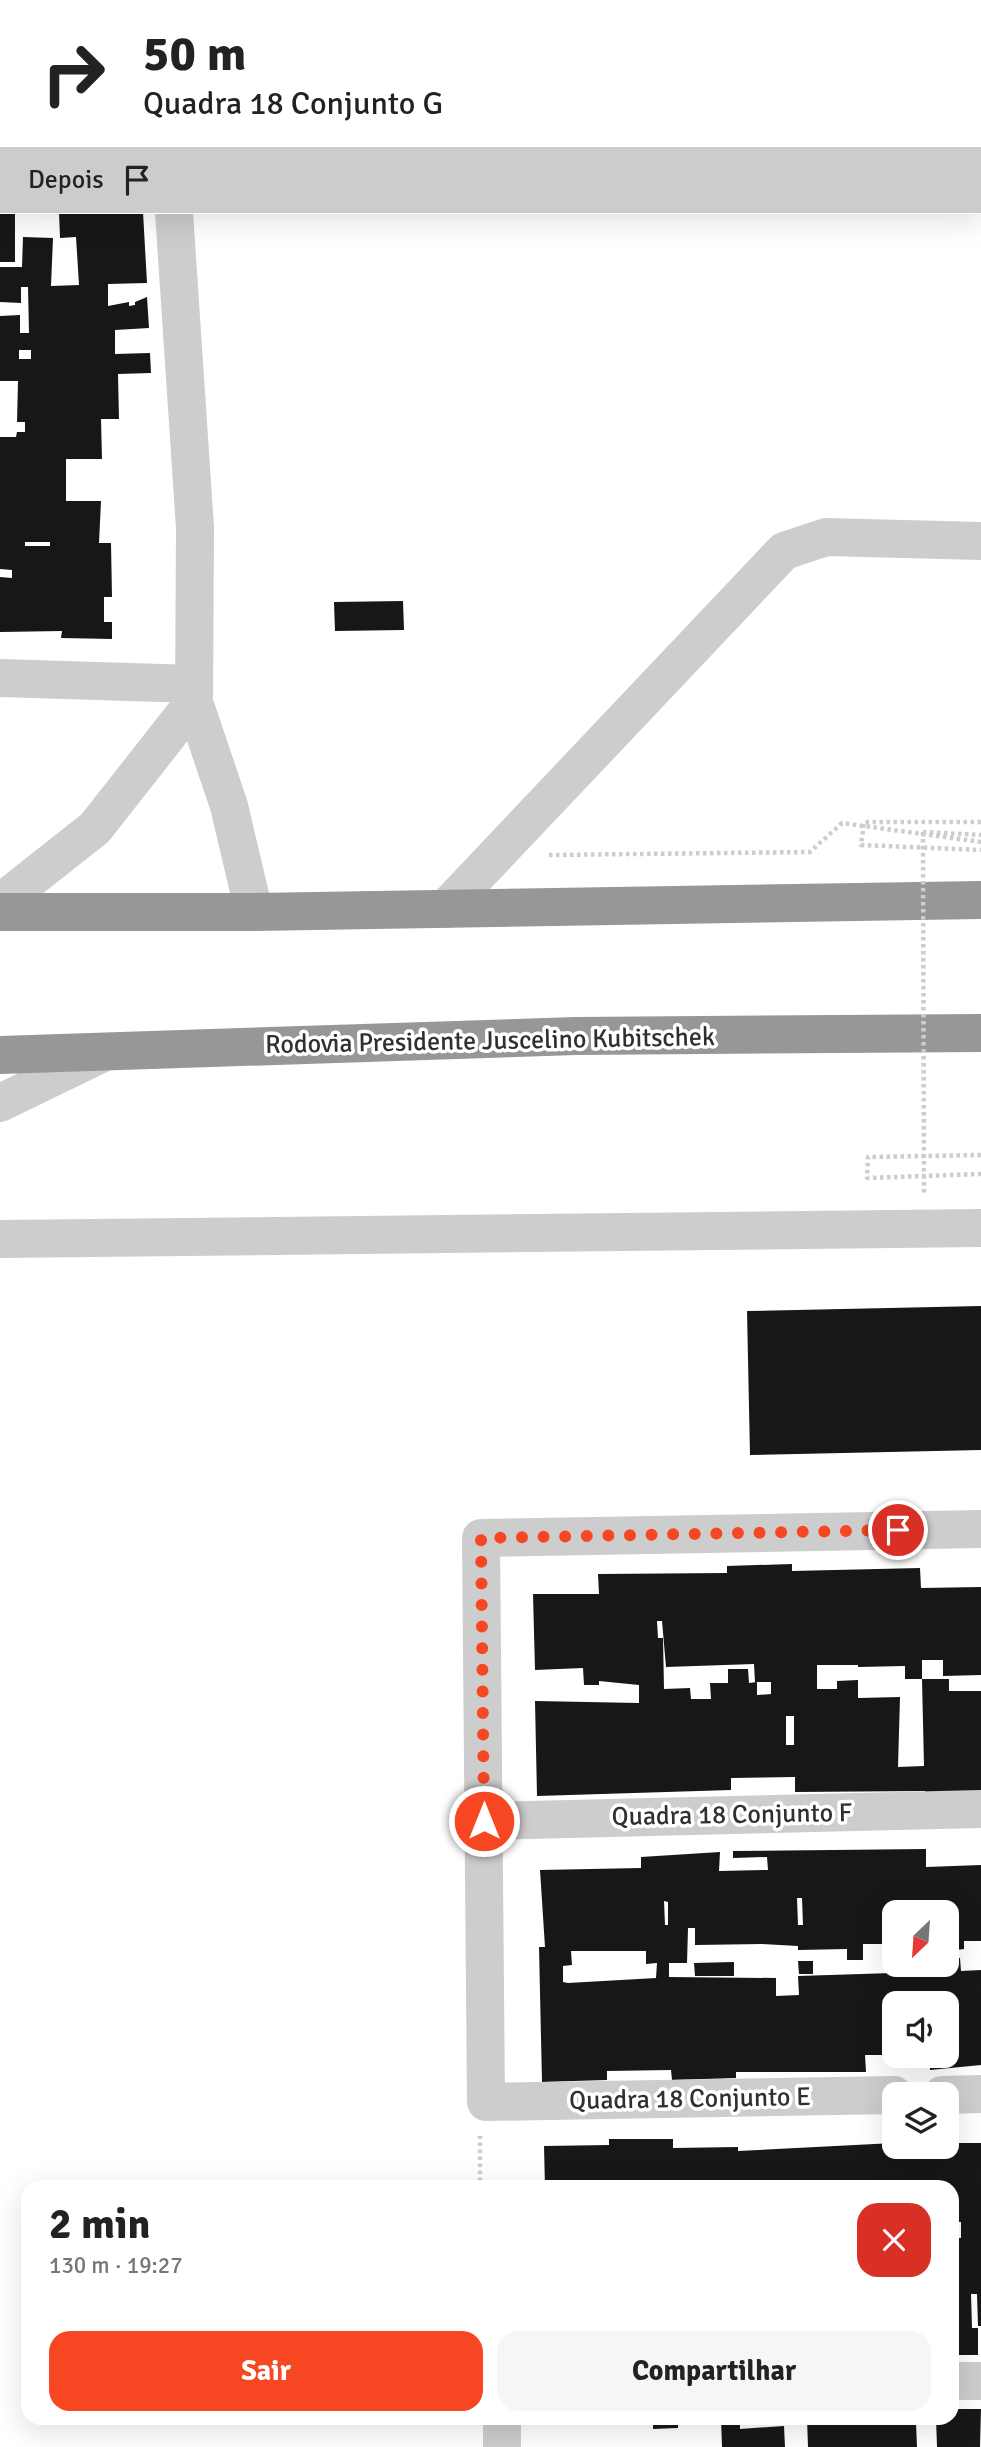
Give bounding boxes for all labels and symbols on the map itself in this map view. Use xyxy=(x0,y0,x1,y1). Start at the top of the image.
street label: Rodovia Presidente Juscelino Kubitschek xyxy=(265,1021,715,1061)
pin xyxy=(868,1500,928,1560)
position arrow xyxy=(447,1784,521,1858)
street label: Quadra 18 Conjunto F xyxy=(611,1797,853,1833)
north arrow xyxy=(882,1900,959,1978)
street label: Quadra 18 Conjunto E xyxy=(569,2081,811,2117)

